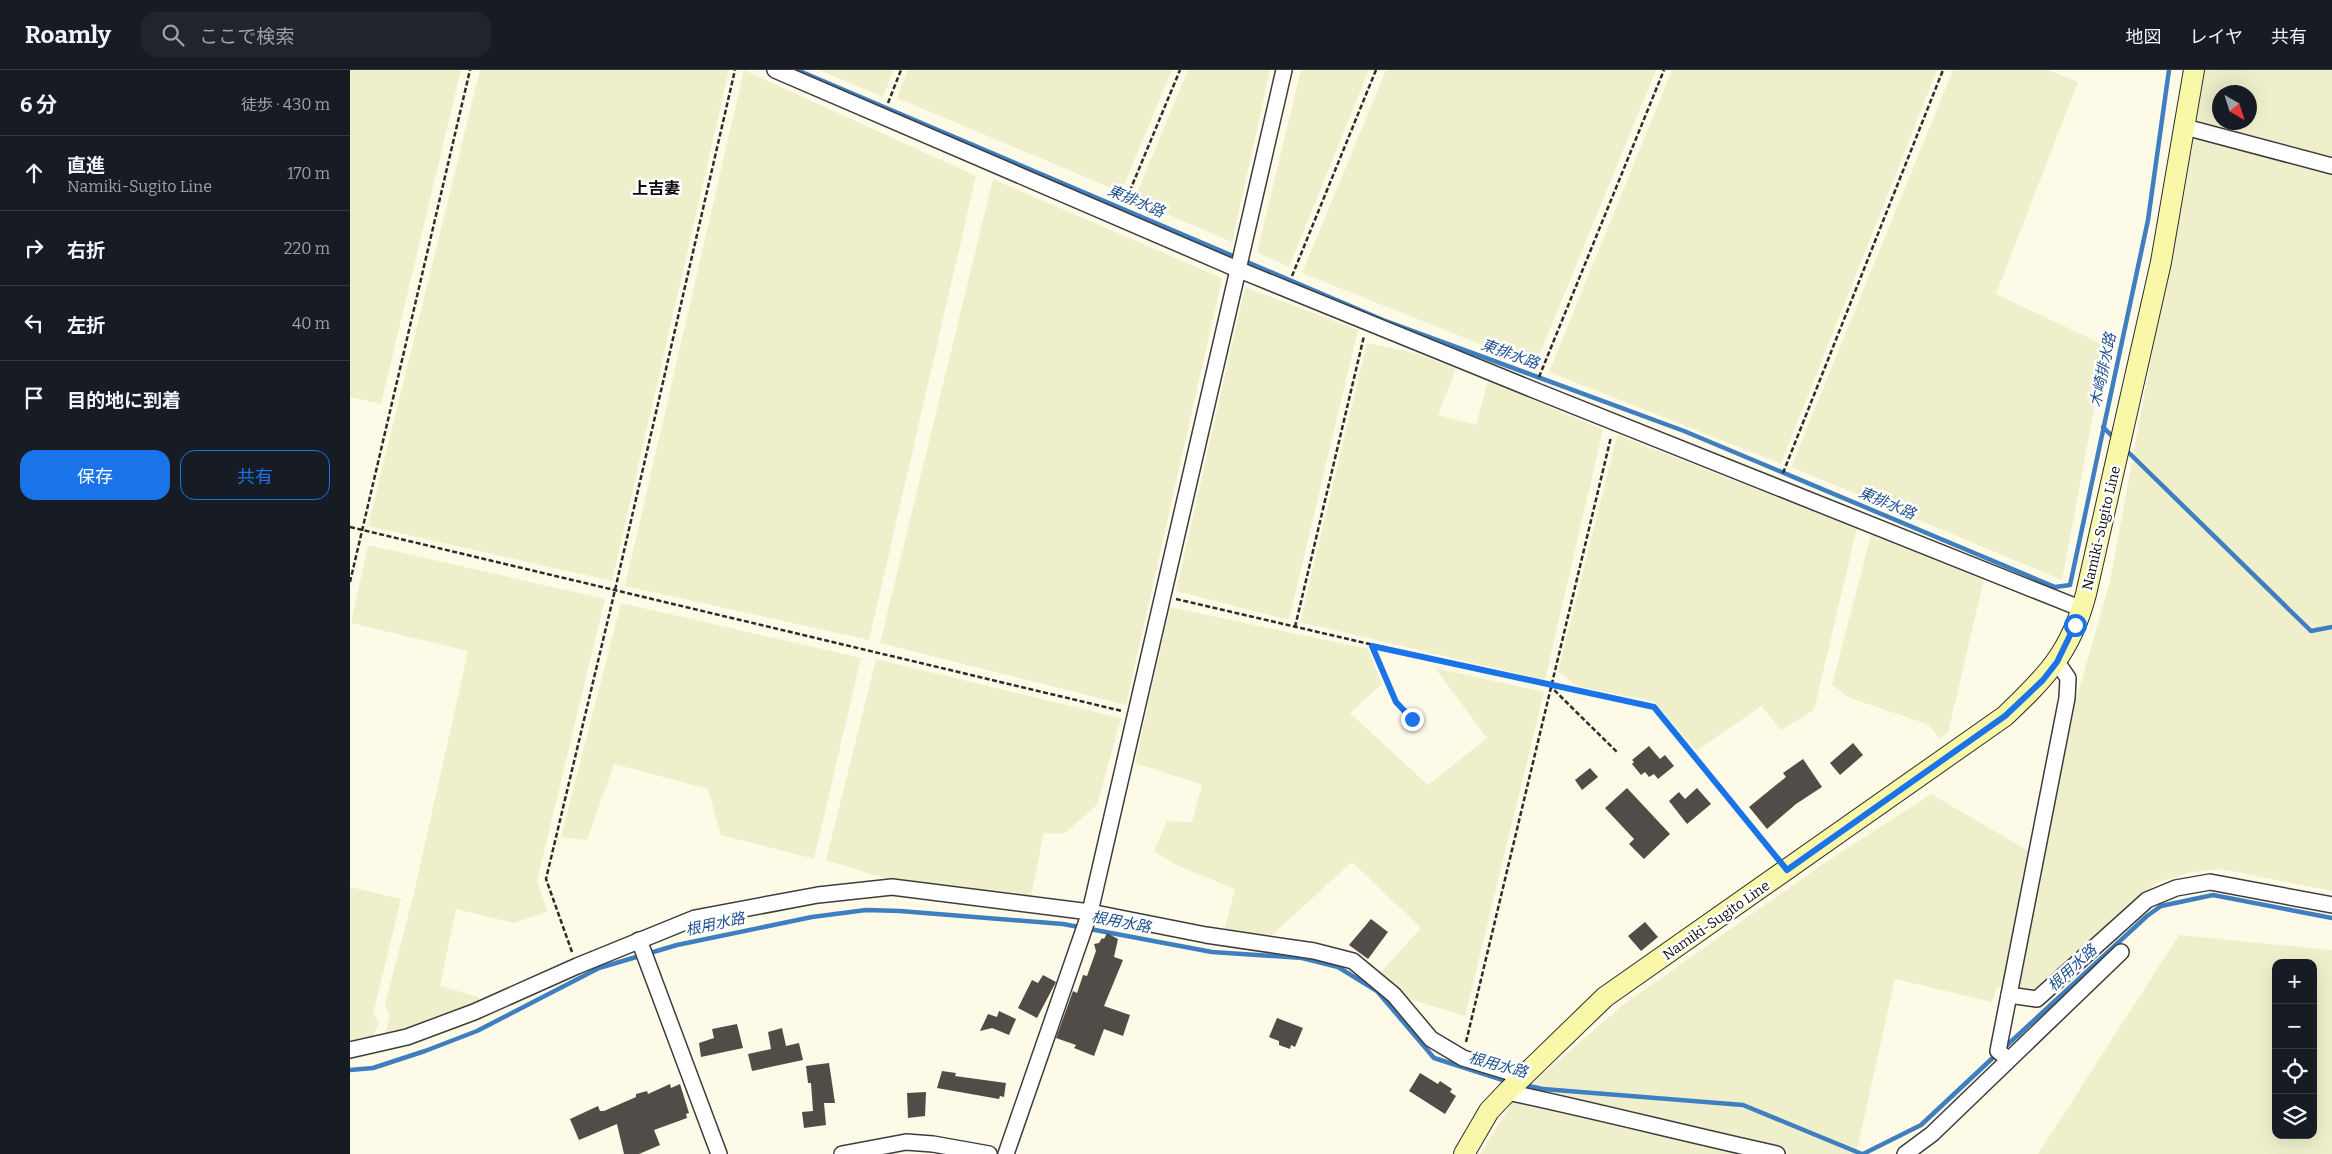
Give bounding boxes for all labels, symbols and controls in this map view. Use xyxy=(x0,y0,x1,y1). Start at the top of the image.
search box xyxy=(141,12,491,57)
text: Roamly xyxy=(25,21,111,49)
icon: search xyxy=(159,21,187,49)
text: ここで検索 xyxy=(199,25,294,48)
text: 地図 xyxy=(2126,26,2162,48)
text: レイヤ xyxy=(2190,26,2243,48)
text: 共有 xyxy=(2271,26,2307,48)
north arrow xyxy=(2212,85,2257,130)
text: 6 分 xyxy=(20,92,57,118)
text: 徒歩 · 430 m xyxy=(241,95,330,114)
text: 直進 xyxy=(67,154,105,177)
icon: ahead xyxy=(20,159,48,187)
text: 170 m xyxy=(287,164,330,183)
text: Namiki-Sugito Line xyxy=(67,177,212,196)
district label: 上吉妻 xyxy=(632,179,680,198)
water label: 東排水路 xyxy=(1105,181,1169,222)
icon: right xyxy=(20,234,48,262)
text: 右折 xyxy=(67,239,105,262)
text: 220 m xyxy=(284,239,330,258)
icon: left xyxy=(20,309,48,337)
text: 左折 xyxy=(67,314,105,337)
text: 40 m xyxy=(292,314,330,333)
water label: 木崎排水路 xyxy=(2086,329,2120,409)
water label: 東排水路 xyxy=(1479,335,1543,373)
icon: arrive xyxy=(20,384,48,412)
text: 目的地に到着 xyxy=(67,389,181,412)
button: 保存 xyxy=(20,450,170,500)
button: 共有 xyxy=(180,450,330,500)
street label: Namiki-Sugito Line xyxy=(2079,464,2124,592)
water label: 東排水路 xyxy=(1856,483,1920,524)
route start xyxy=(2064,614,2087,637)
route end xyxy=(1401,708,1424,731)
street label: Namiki-Sugito Line xyxy=(1659,877,1773,964)
water label: 根用水路 xyxy=(1090,907,1154,937)
water label: 根用水路 xyxy=(684,909,748,939)
water label: 根用水路 xyxy=(2044,940,2102,995)
map controls xyxy=(2272,959,2317,1139)
button: + xyxy=(2272,959,2317,1004)
button: − xyxy=(2272,1004,2317,1049)
water label: 根用水路 xyxy=(1467,1049,1531,1082)
button: locate xyxy=(2272,1049,2317,1094)
button: layers xyxy=(2272,1094,2317,1139)

